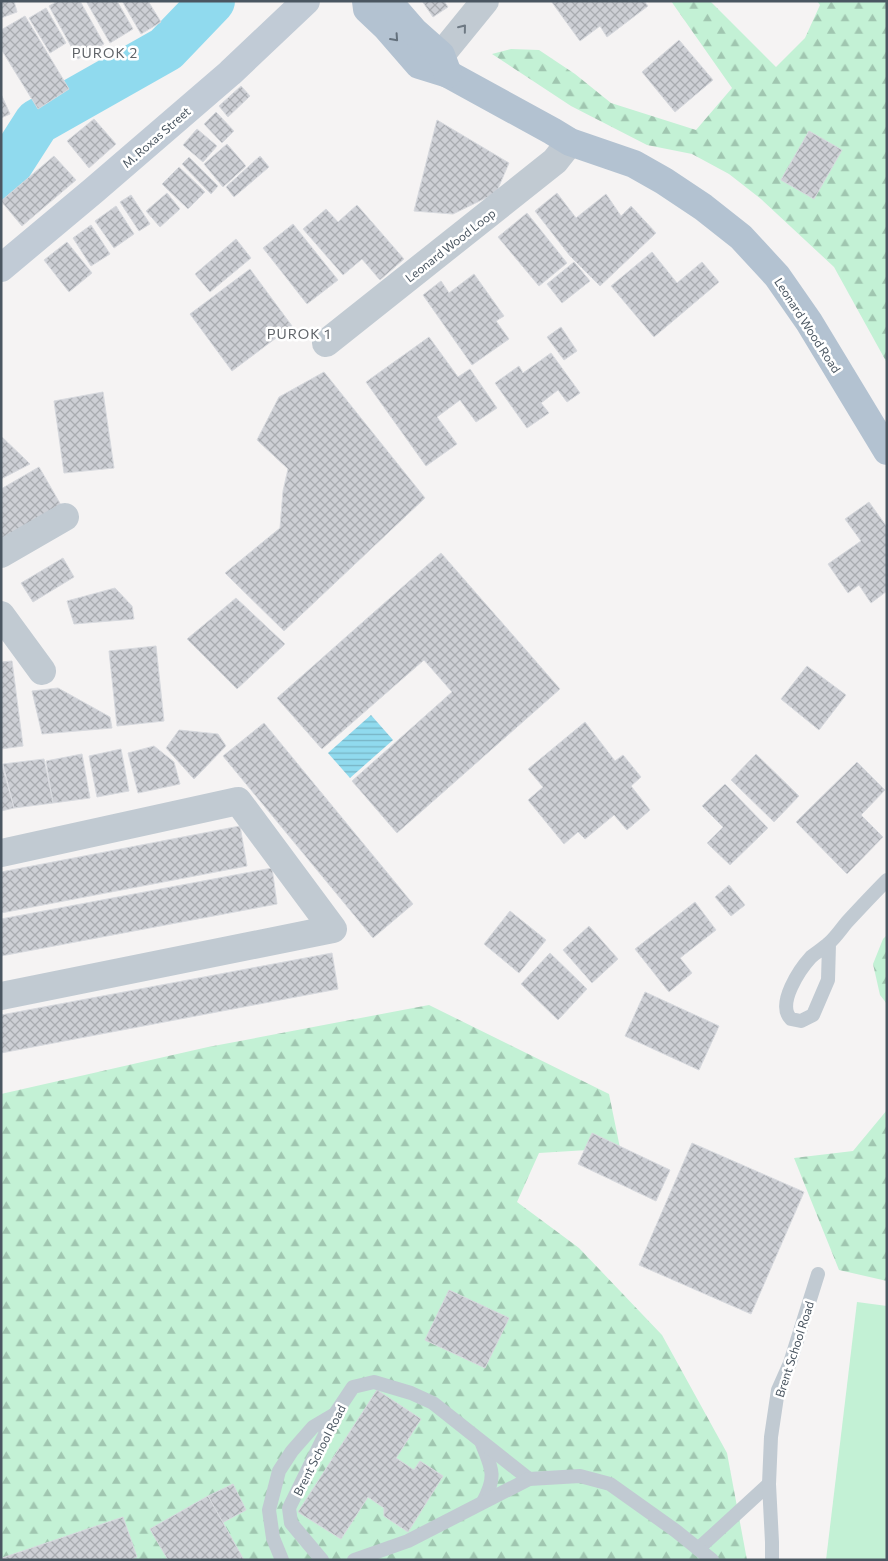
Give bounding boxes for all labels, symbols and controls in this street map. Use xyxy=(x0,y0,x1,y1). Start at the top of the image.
one-way arrow xyxy=(457,25,465,34)
one-way arrow xyxy=(389,33,398,42)
district label: PUROK 2 xyxy=(72,44,138,61)
street label: M. Roxas Street xyxy=(119,104,193,170)
street label: Leonard Wood Loop xyxy=(402,205,498,285)
street label: Leonard Wood Road xyxy=(772,275,844,375)
district label: PUROK 1 xyxy=(267,325,331,342)
street label: Brent School Road xyxy=(772,1299,816,1399)
street label: Brent School Road xyxy=(290,1402,348,1498)

